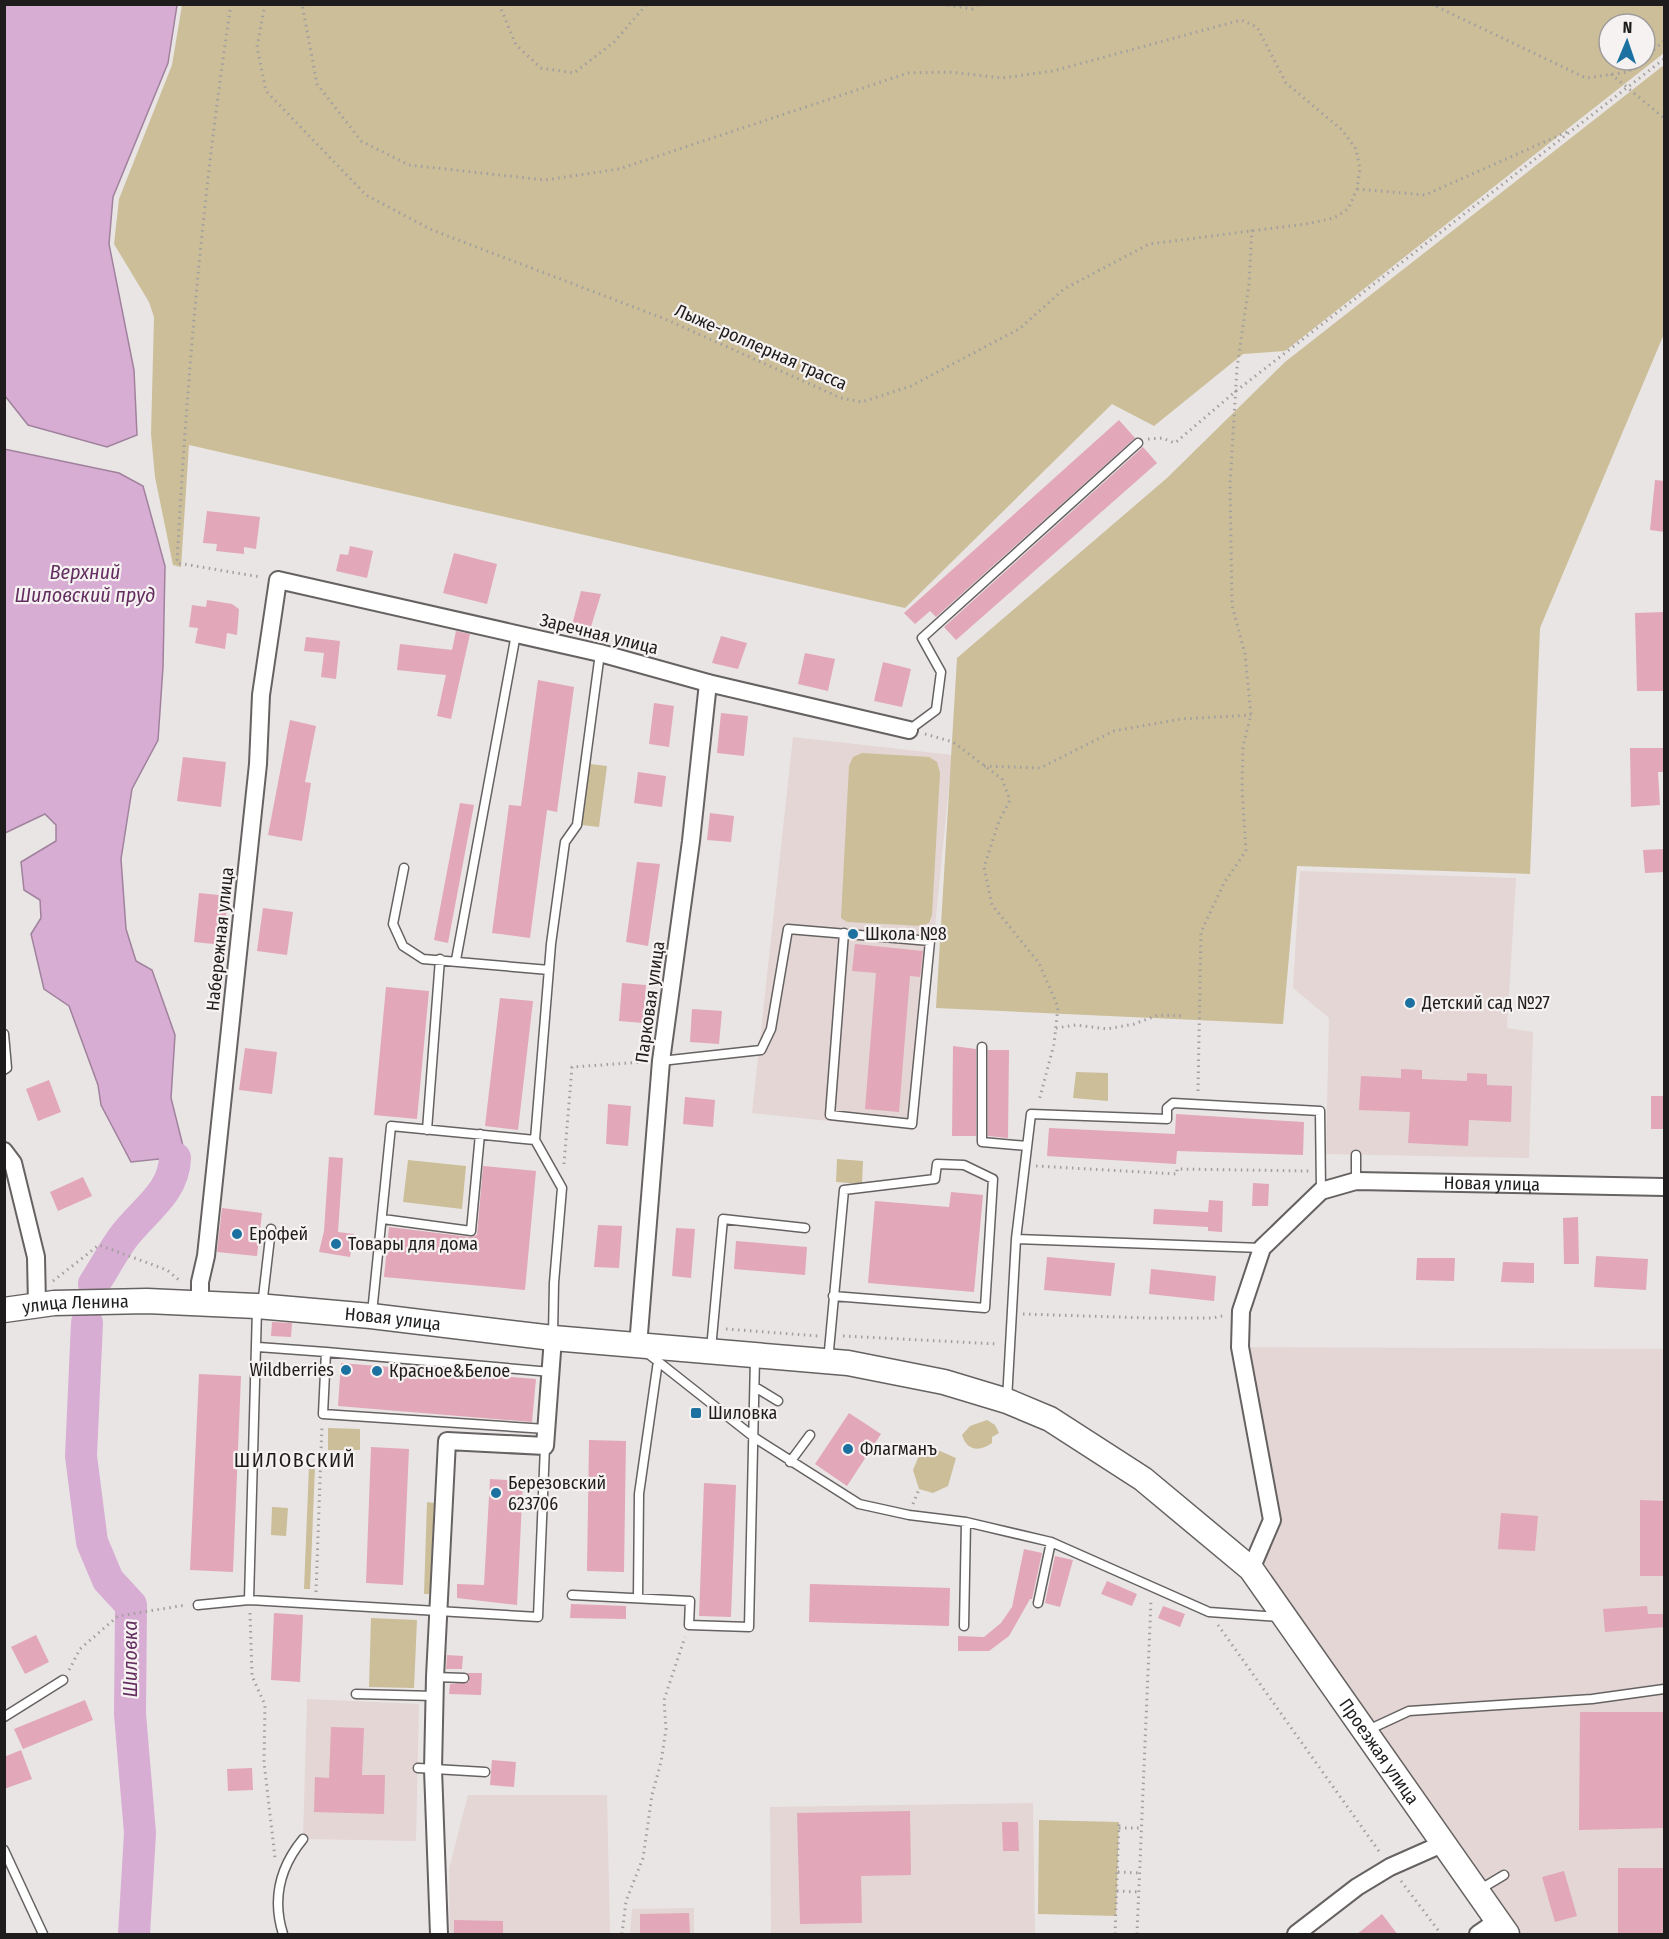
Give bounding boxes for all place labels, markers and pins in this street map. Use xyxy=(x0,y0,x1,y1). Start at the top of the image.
place label: Школа №8 xyxy=(865,923,947,945)
marker: Школа №8 xyxy=(846,927,860,941)
place label: Детский сад №27 xyxy=(1421,992,1550,1014)
marker: Детский сад №27 xyxy=(1403,996,1417,1010)
place label: Ерофей xyxy=(249,1223,308,1245)
marker: Ерофей xyxy=(230,1227,244,1241)
place label: Товары для дома xyxy=(348,1233,478,1255)
marker: Товары для дома xyxy=(329,1237,343,1251)
place label: Wildberries xyxy=(250,1359,334,1381)
place label: Красное&Белое xyxy=(389,1360,510,1382)
marker: Wildberries xyxy=(339,1363,353,1377)
marker: Красное&Белое xyxy=(370,1364,384,1378)
place label: Шиловка xyxy=(708,1402,777,1424)
marker: Шиловка xyxy=(689,1406,703,1420)
place label: Флагманъ xyxy=(860,1438,937,1460)
marker: Флагманъ xyxy=(841,1442,855,1456)
place label: Березовский 623706 xyxy=(508,1472,606,1515)
marker: Березовский 623706 xyxy=(489,1486,503,1500)

